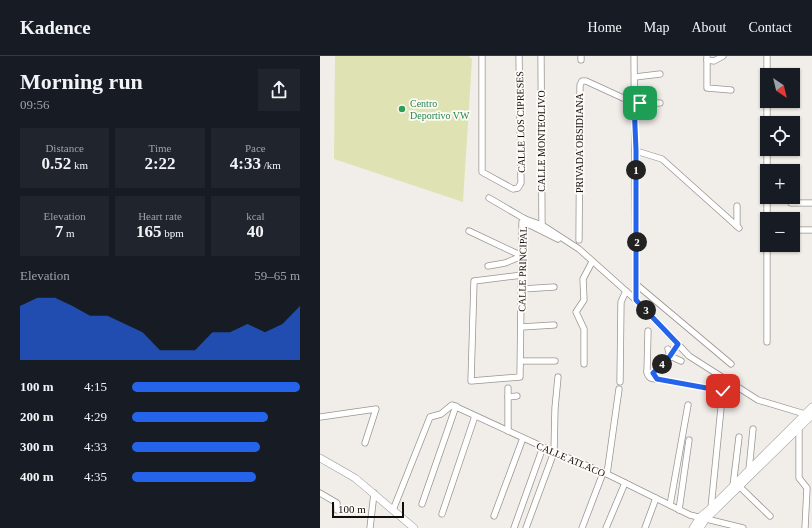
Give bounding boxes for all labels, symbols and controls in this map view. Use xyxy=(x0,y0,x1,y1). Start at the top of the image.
text: Kadence xyxy=(20,17,91,38)
text: Home xyxy=(588,20,622,35)
text: Map xyxy=(644,20,669,35)
text: About xyxy=(691,20,726,35)
text: Contact xyxy=(748,20,792,35)
north arrow xyxy=(760,68,800,108)
map controls xyxy=(760,68,800,252)
text: Morning run xyxy=(20,69,143,94)
button: share xyxy=(258,69,300,111)
street label: CALLE LOS CIPRESES xyxy=(514,71,527,173)
pin xyxy=(623,86,657,120)
street label: CALLE MONTEOLIVO xyxy=(536,90,547,192)
street label: PRIVADA OBSIDIANA xyxy=(574,92,585,193)
icon: arrive xyxy=(629,92,651,114)
text: 09:56 xyxy=(20,97,50,112)
place label: Centro Deportivo VW xyxy=(410,98,470,121)
marker: Centro Deportivo VW xyxy=(397,104,407,114)
button: locate xyxy=(760,116,800,156)
text: Distance xyxy=(45,142,84,154)
text: Time xyxy=(149,142,171,154)
text: Pace xyxy=(245,142,266,154)
text: 0.52 xyxy=(41,154,71,173)
text: 2:22 xyxy=(144,154,176,173)
text: 4:33 xyxy=(230,154,261,173)
text: km xyxy=(71,159,88,171)
text: /km xyxy=(261,159,281,171)
pin: 1 xyxy=(626,160,646,180)
text: 1 xyxy=(633,164,639,176)
button: + xyxy=(760,164,800,204)
text: Elevation xyxy=(44,210,86,222)
text: Heart rate xyxy=(138,210,182,222)
text: kcal xyxy=(246,210,264,222)
button: − xyxy=(760,212,800,252)
text: 7 xyxy=(55,222,63,241)
text: 165 xyxy=(136,222,162,241)
text: 40 xyxy=(247,222,264,241)
street label: CALLE PRINCIPAL xyxy=(516,226,529,312)
text: m xyxy=(63,227,75,239)
text: bpm xyxy=(162,227,184,239)
pin: 2 xyxy=(627,232,647,252)
text: 2 xyxy=(634,236,640,248)
text: Elevation xyxy=(20,268,70,283)
text: 59–65 m xyxy=(254,268,300,283)
pin: 3 xyxy=(636,300,656,320)
text: 3 xyxy=(643,304,649,316)
pin: 4 xyxy=(652,354,672,374)
text: 4 xyxy=(659,358,665,370)
pin xyxy=(706,374,740,408)
text: 100 m xyxy=(20,379,54,394)
text: 4:15 xyxy=(84,379,107,394)
icon: check xyxy=(712,380,734,402)
text: 200 m xyxy=(20,409,54,424)
text: 4:29 xyxy=(84,409,107,424)
text: 300 m xyxy=(20,439,54,454)
text: 4:33 xyxy=(84,439,107,454)
street label: CALLE ATLACO xyxy=(535,440,607,479)
text: 400 m xyxy=(20,469,54,484)
text: 4:35 xyxy=(84,469,107,484)
scale bar xyxy=(332,500,404,519)
text: 100 m xyxy=(338,503,366,515)

